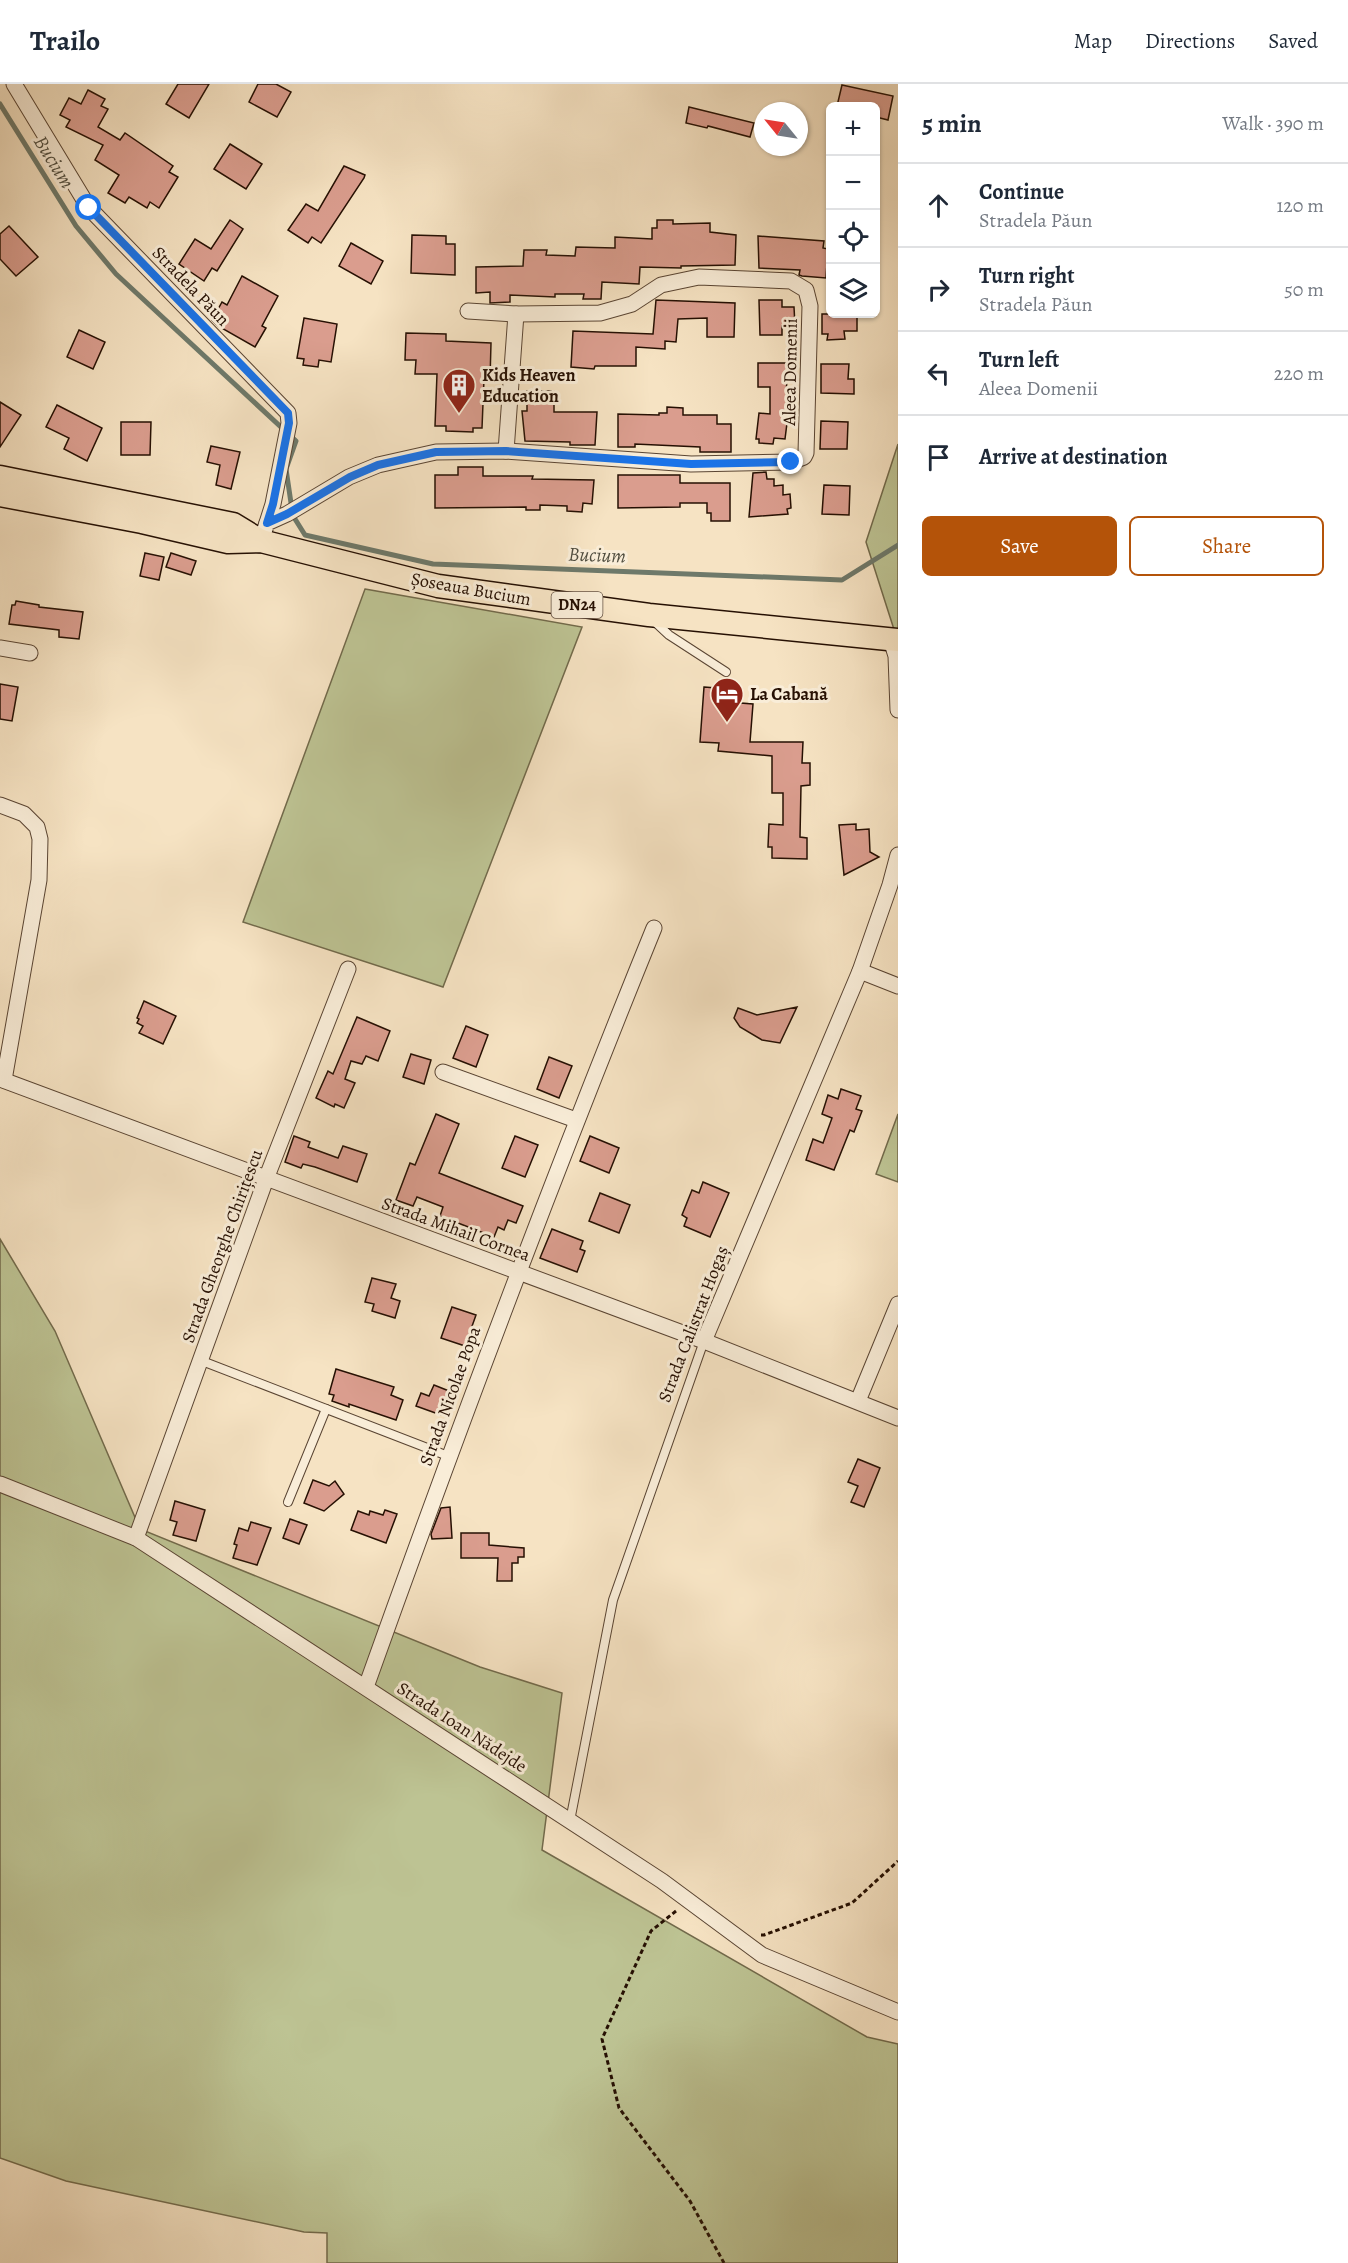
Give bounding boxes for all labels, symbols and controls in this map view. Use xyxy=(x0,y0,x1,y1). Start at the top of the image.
text: Trailo xyxy=(30,22,100,60)
text: Map xyxy=(1074,27,1112,55)
text: Directions xyxy=(1145,27,1235,55)
text: Saved xyxy=(1268,27,1318,55)
north arrow xyxy=(754,102,808,156)
map controls xyxy=(826,102,880,318)
button: + xyxy=(826,102,880,156)
text: 5 min xyxy=(922,106,982,141)
text: Walk · 390 m xyxy=(1222,110,1324,137)
water label: Bucium xyxy=(27,130,81,194)
button: − xyxy=(826,156,880,210)
text: Continue xyxy=(979,177,1064,207)
icon: ahead xyxy=(922,189,955,222)
text: 120 m xyxy=(1276,192,1324,219)
route start xyxy=(75,194,101,220)
text: Stradela Păun xyxy=(979,207,1093,234)
button: locate xyxy=(826,210,880,264)
street label: Stradela Păun xyxy=(147,241,235,331)
text: Turn right xyxy=(979,261,1075,291)
button: layers xyxy=(826,264,880,318)
icon: right xyxy=(922,273,955,306)
text: 50 m xyxy=(1284,276,1324,303)
text: Stradela Păun xyxy=(979,291,1093,318)
street label: Aleea Domenii xyxy=(777,318,803,427)
text: Turn left xyxy=(979,345,1059,375)
icon: left xyxy=(922,357,955,390)
text: 220 m xyxy=(1274,360,1324,387)
place label: Kids Heaven Education xyxy=(482,363,576,408)
building icon: Kids Heaven Education xyxy=(441,367,477,414)
text: Aleea Domenii xyxy=(979,375,1098,402)
icon: arrive xyxy=(922,441,955,474)
text: Arrive at destination xyxy=(979,442,1168,472)
route end xyxy=(777,448,803,474)
button: Save xyxy=(922,516,1117,576)
button: Share xyxy=(1129,516,1324,576)
water label: Bucium xyxy=(568,540,626,570)
street label: Șoseaua Bucium xyxy=(409,567,533,611)
road number: DN24 xyxy=(552,592,602,618)
hotel icon: La Cabană xyxy=(709,676,745,723)
place label: La Cabană xyxy=(750,682,828,706)
street label: Strada Gheorghe Chirițescu xyxy=(176,1146,268,1346)
street label: Strada Mihail Cornea xyxy=(378,1191,534,1267)
street label: Strada Calistrat Hogaș xyxy=(652,1242,734,1406)
street label: Strada Nicolae Popa xyxy=(414,1322,487,1469)
street label: Strada Ioan Nădejde xyxy=(393,1676,531,1778)

